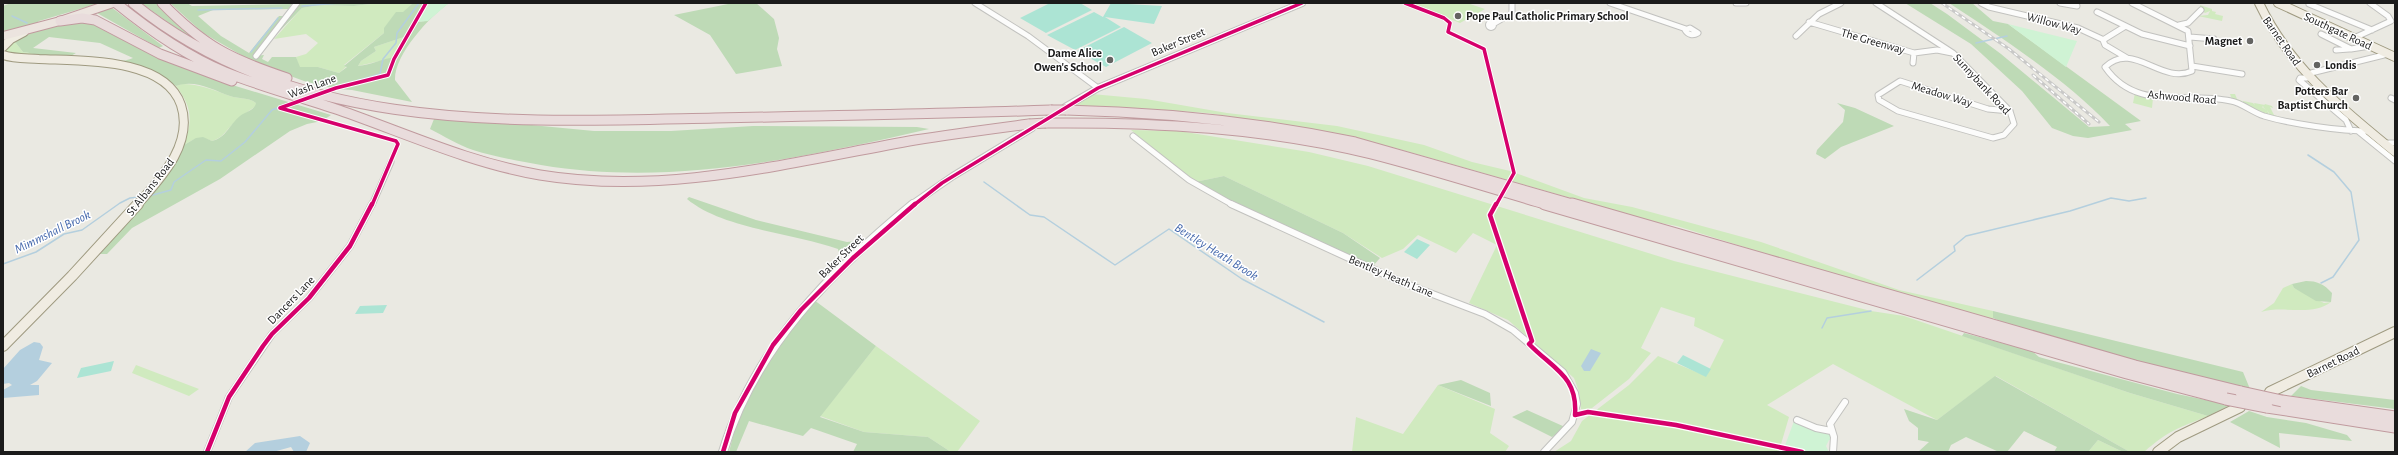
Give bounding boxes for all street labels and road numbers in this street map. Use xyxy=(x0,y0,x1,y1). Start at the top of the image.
street label: Willow Way xyxy=(2025,10,2083,37)
street label: Southgate Road xyxy=(2302,10,2374,52)
street label: Barnet Road xyxy=(2261,14,2303,68)
street label: Baker Street xyxy=(1149,25,1207,59)
street label: The Greenway xyxy=(1839,26,1906,57)
street label: Sunnybank Road xyxy=(1950,51,2013,117)
street label: Wash Lane xyxy=(286,72,338,100)
street label: Meadow Way xyxy=(1910,79,1974,110)
street label: Ashwood Road xyxy=(2147,88,2217,106)
street label: St Albans Road xyxy=(124,156,176,218)
street label: Baker Street xyxy=(816,232,866,280)
street label: Bentley Heath Lane xyxy=(1347,253,1435,300)
street label: Dancers Lane xyxy=(265,274,317,326)
street label: Barnet Road xyxy=(2305,344,2361,380)

